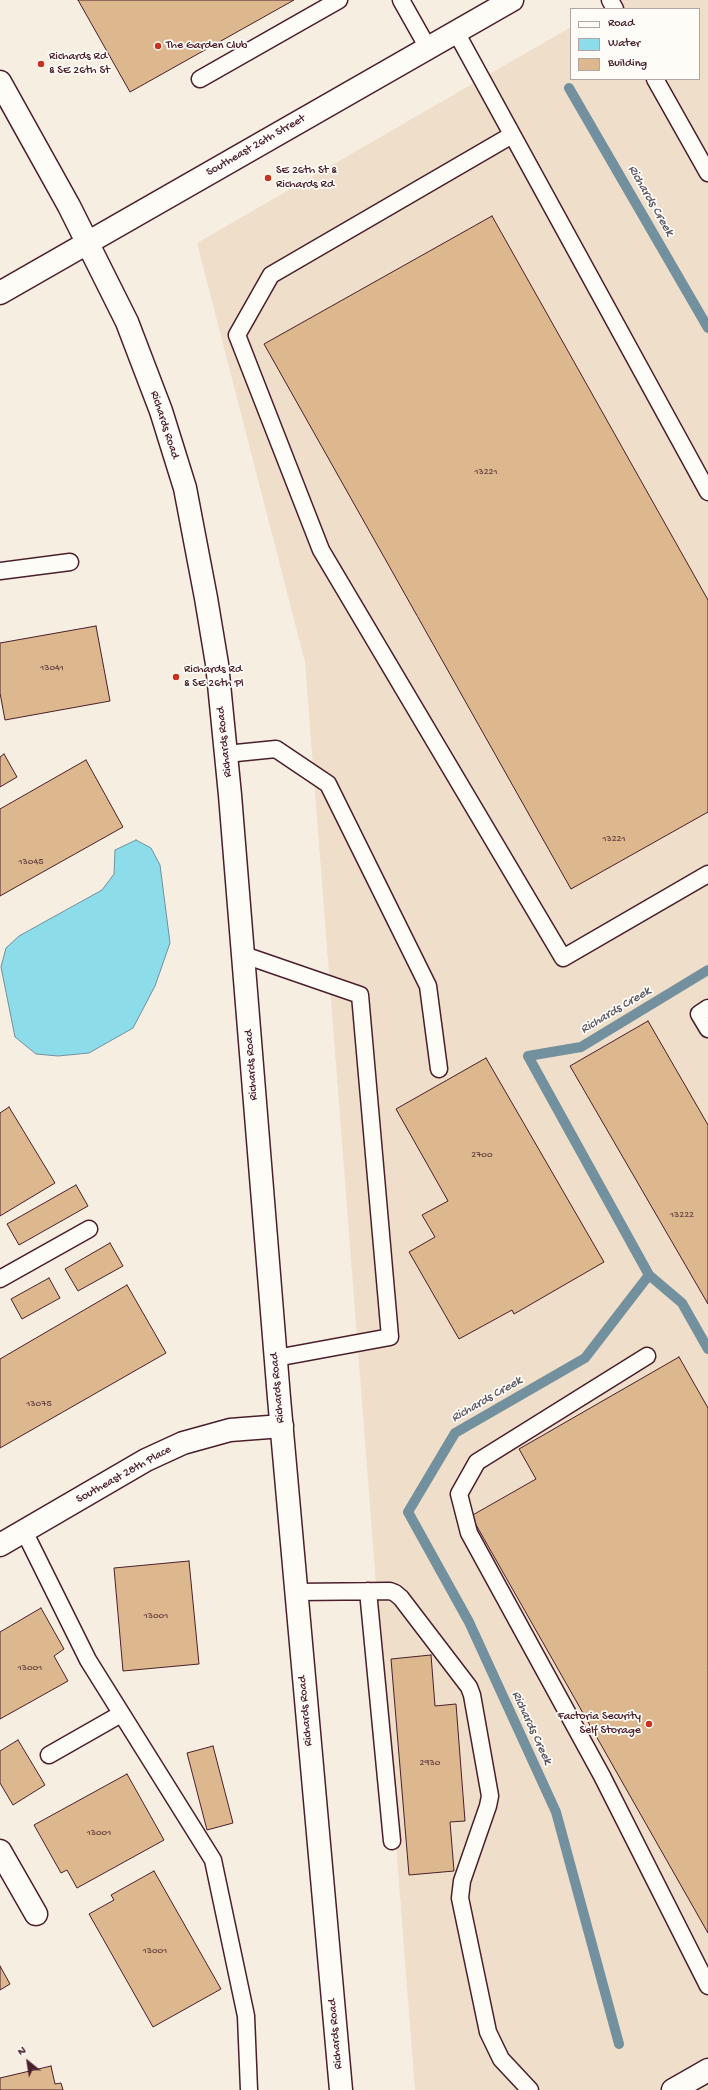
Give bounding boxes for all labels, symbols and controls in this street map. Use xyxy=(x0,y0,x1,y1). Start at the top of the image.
legend xyxy=(570,8,700,80)
text: Road xyxy=(608,17,634,31)
text: Water xyxy=(608,37,640,51)
place label: The Garden Club xyxy=(166,39,247,53)
marker: The Garden Club xyxy=(153,41,163,51)
place label: Richards Rd & SE 26th St xyxy=(49,50,110,78)
text: Building xyxy=(608,57,647,71)
marker: Richards Rd & SE 26th St xyxy=(36,59,46,69)
street label: Southeast 26th Street xyxy=(204,112,308,180)
water label: Richards Creek xyxy=(623,163,677,239)
place label: SE 26th St & Richards Rd xyxy=(276,164,337,192)
marker: SE 26th St & Richards Rd xyxy=(263,173,273,183)
street label: Richards Road xyxy=(146,389,182,461)
house number: 13221 xyxy=(474,466,498,478)
house number: 13041 xyxy=(40,662,64,674)
place label: Richards Rd & SE 26th Pl xyxy=(184,663,244,691)
marker: Richards Rd & SE 26th Pl xyxy=(171,672,181,682)
street label: Richards Road xyxy=(214,706,236,778)
house number: 13221 xyxy=(602,833,626,845)
house number: 13045 xyxy=(19,856,43,868)
water label: Richards Creek xyxy=(578,984,654,1038)
street label: Richards Road xyxy=(242,1029,262,1101)
house number: 2700 xyxy=(471,1149,493,1161)
house number: 13222 xyxy=(670,1209,694,1221)
street label: Richards Road xyxy=(268,1352,288,1424)
water label: Richards Creek xyxy=(449,1373,525,1427)
house number: 13075 xyxy=(26,1398,52,1410)
street label: Southeast 28th Place xyxy=(74,1443,174,1507)
house number: 13001 xyxy=(144,1610,168,1622)
house number: 13001 xyxy=(18,1662,42,1674)
street label: Richards Road xyxy=(296,1675,316,1747)
water label: Richards Creek xyxy=(507,1689,555,1767)
place label: Factoria Security Self Storage xyxy=(558,1710,641,1738)
marker: Factoria Security Self Storage xyxy=(644,1719,654,1729)
house number: 2930 xyxy=(420,1757,440,1769)
house number: 13001 xyxy=(87,1827,111,1839)
house number: 13001 xyxy=(143,1945,167,1957)
street label: Richards Road xyxy=(326,1998,346,2070)
north arrow xyxy=(8,2042,48,2082)
text: N xyxy=(16,2045,28,2059)

